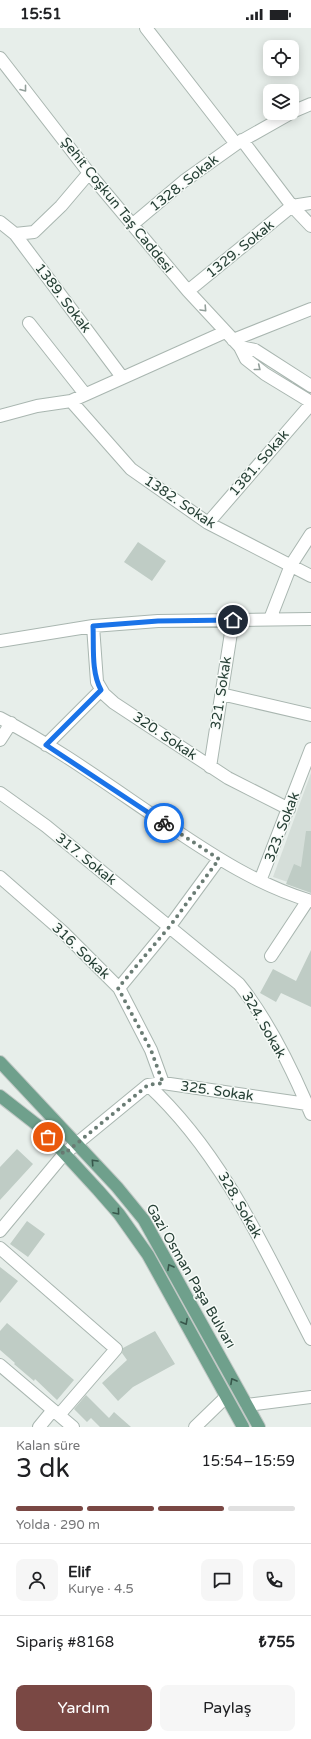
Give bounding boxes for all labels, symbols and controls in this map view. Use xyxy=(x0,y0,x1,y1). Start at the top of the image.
text: 15:51 xyxy=(20,5,62,23)
map controls xyxy=(263,40,299,120)
button: locate xyxy=(263,40,299,76)
one-way arrow xyxy=(19,84,26,91)
button: layers xyxy=(263,84,299,120)
street label: Şehit Coşkun Taş Caddesi xyxy=(57,134,177,276)
street label: 1328. Sokak xyxy=(146,151,222,215)
street label: 1329. Sokak xyxy=(203,216,278,282)
street label: 1389. Sokak xyxy=(31,260,95,336)
one-way arrow xyxy=(199,304,206,312)
one-way arrow xyxy=(254,364,261,371)
street label: 1381. Sokak xyxy=(225,426,293,500)
street label: 1382. Sokak xyxy=(141,472,219,532)
pin xyxy=(216,603,250,637)
icon: home xyxy=(222,609,244,631)
street label: 321. Sokak xyxy=(207,655,235,731)
street label: 320. Sokak xyxy=(130,708,201,764)
street label: 323. Sokak xyxy=(261,789,303,864)
courier xyxy=(144,803,184,843)
icon: bike xyxy=(153,812,175,834)
street label: 317. Sokak xyxy=(52,829,120,889)
street label: 316. Sokak xyxy=(49,919,114,983)
street label: 324. Sokak xyxy=(238,989,290,1062)
street label: 325. Sokak xyxy=(179,1077,255,1105)
pin xyxy=(31,1120,65,1154)
icon: bag xyxy=(37,1126,59,1148)
one-way arrow xyxy=(91,1159,99,1167)
street label: 328. Sokak xyxy=(214,1169,266,1242)
street label: Gazi Osman Paşa Bulvarı xyxy=(143,1201,239,1351)
one-way arrow xyxy=(113,1207,120,1214)
one-way arrow xyxy=(167,1264,174,1271)
one-way arrow xyxy=(180,1318,187,1325)
one-way arrow xyxy=(231,1378,238,1385)
text: Kalan süre xyxy=(16,1438,80,1454)
text: 15:54–15:59 xyxy=(201,1452,295,1470)
text: 3 dk xyxy=(16,1453,70,1484)
text: Yolda · 290 m xyxy=(16,1517,100,1533)
button: person xyxy=(16,1559,58,1601)
button: chat xyxy=(201,1559,243,1601)
button: phone xyxy=(253,1559,295,1601)
text: Elif xyxy=(68,1563,91,1581)
text: Kurye · 4.5 xyxy=(68,1581,134,1597)
text: Sipariş #8168 xyxy=(16,1633,114,1651)
text: ₺755 xyxy=(259,1633,295,1651)
button: Yardım xyxy=(16,1685,152,1731)
button: Paylaş xyxy=(160,1685,295,1731)

